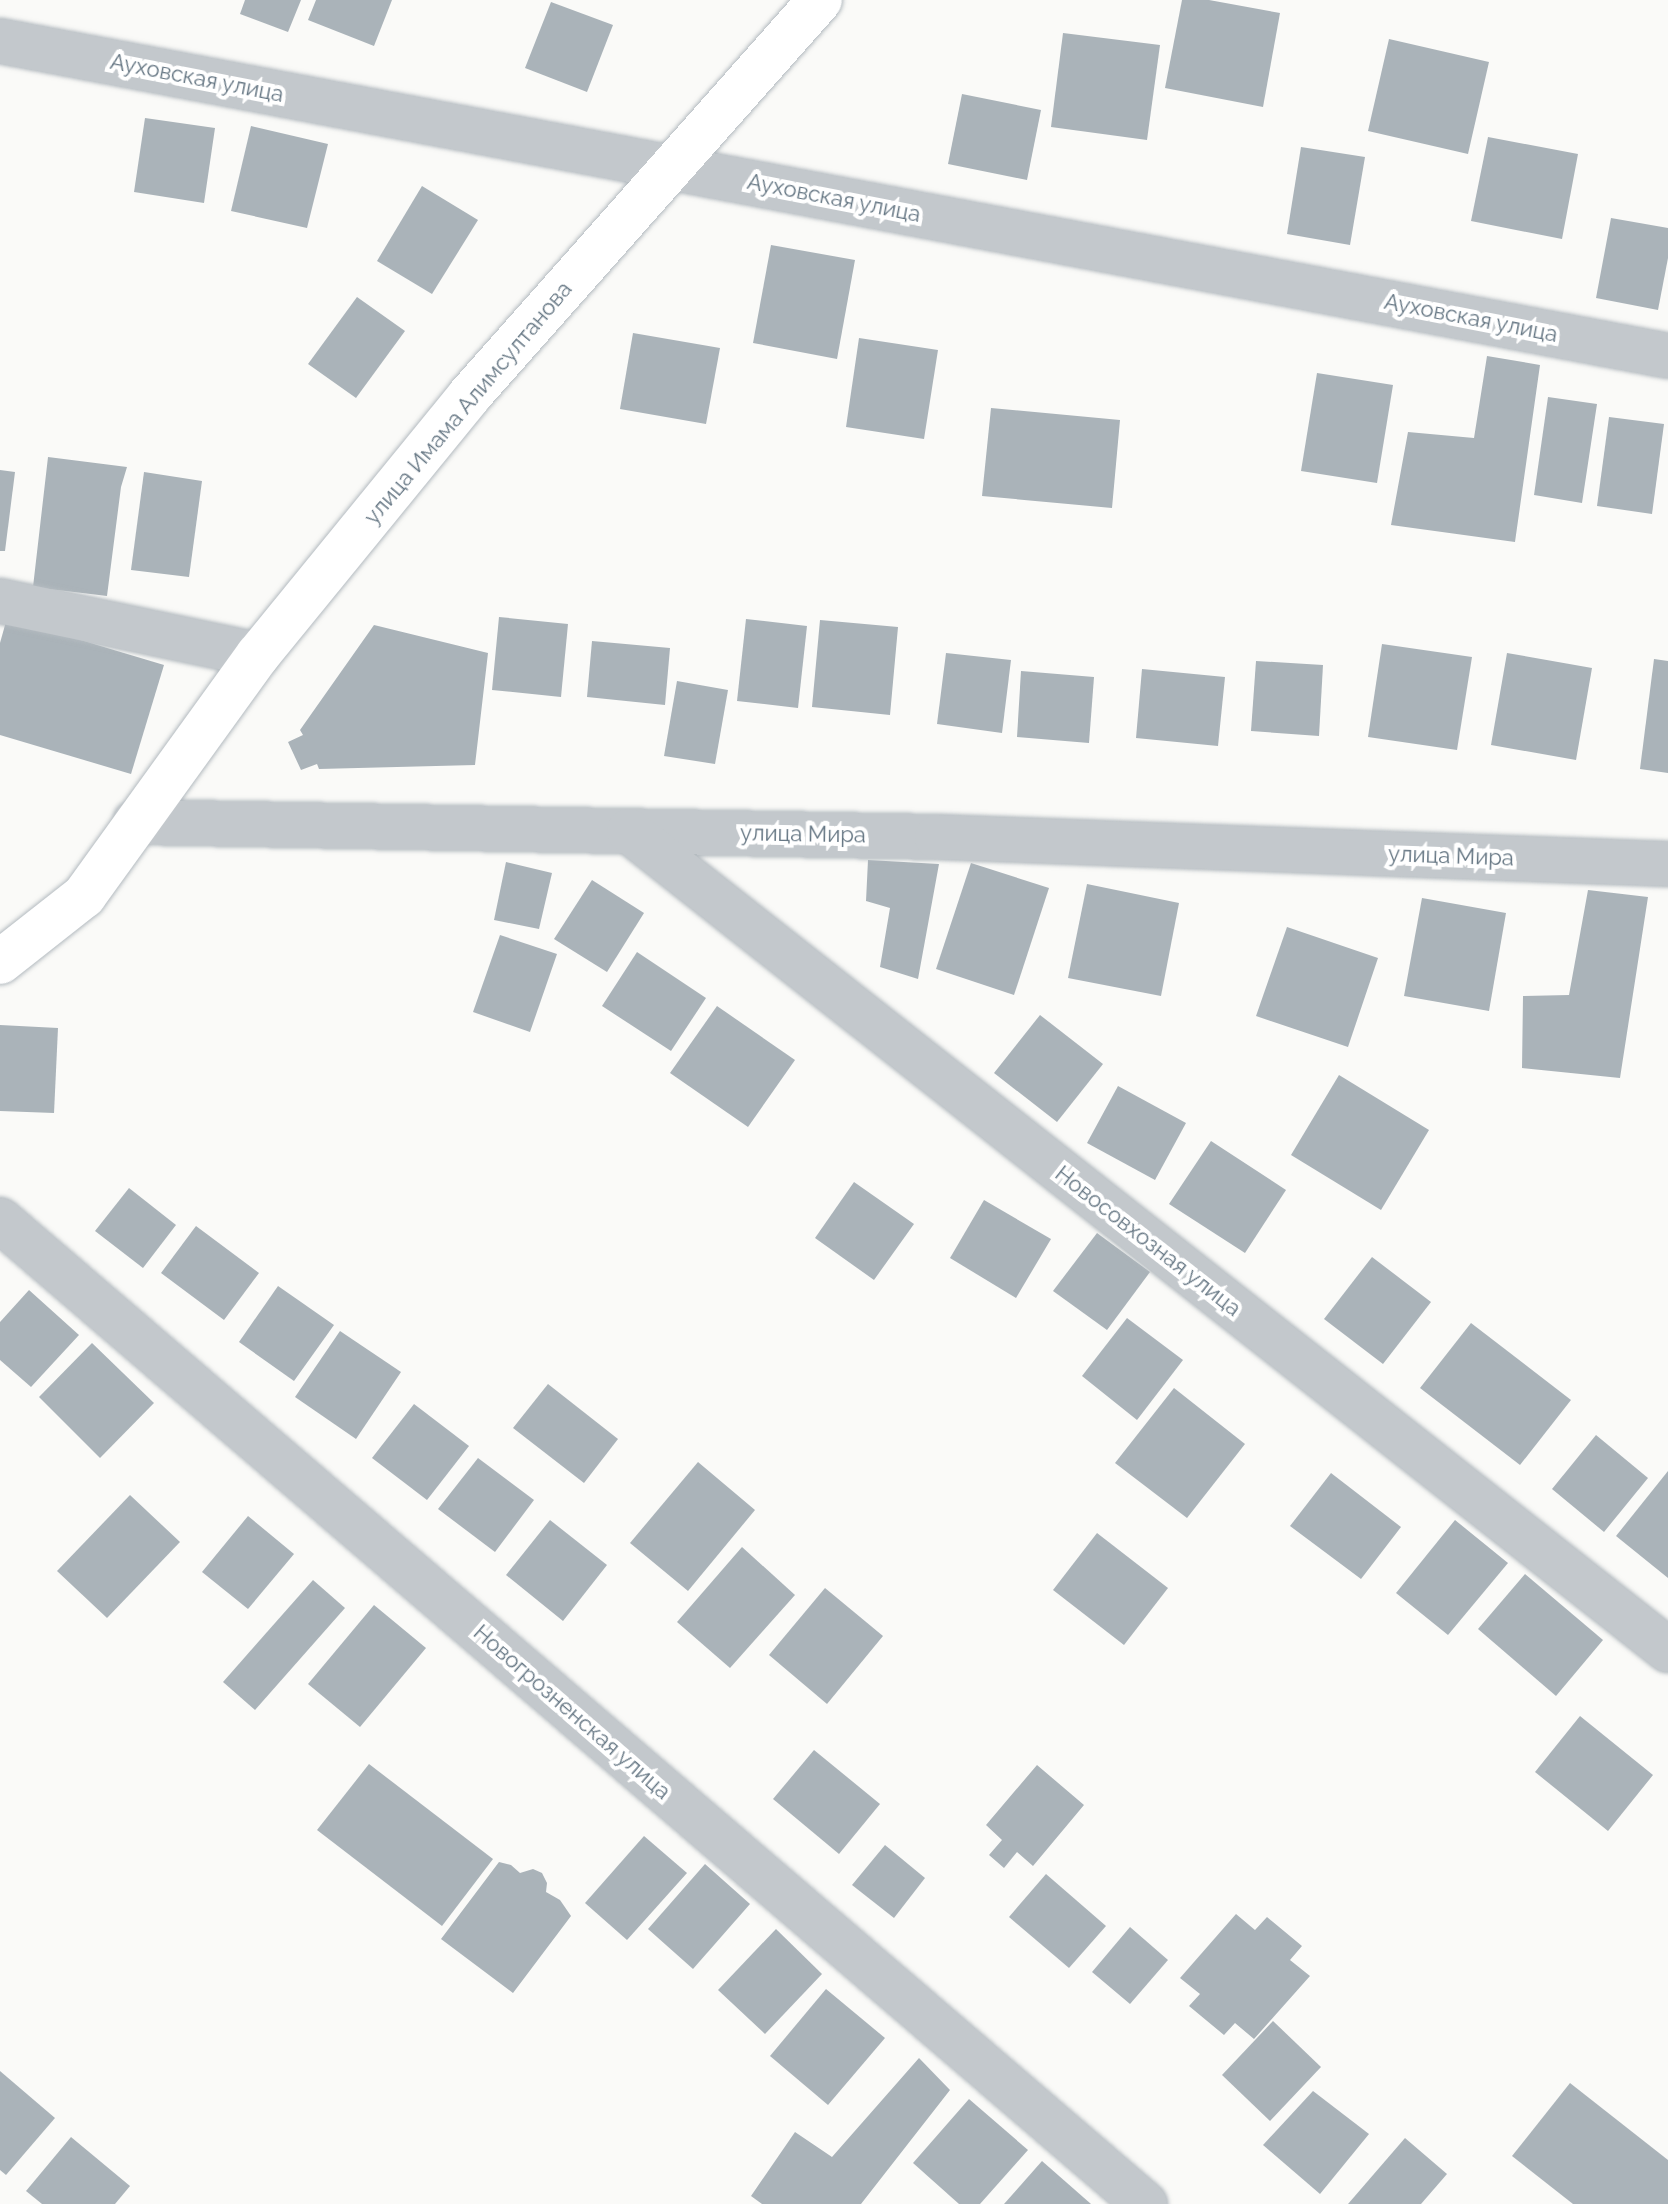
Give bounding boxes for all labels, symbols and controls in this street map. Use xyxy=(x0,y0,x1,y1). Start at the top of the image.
street label: Ауховская улица xyxy=(108,48,286,108)
street label: Ауховская улица xyxy=(745,168,923,228)
street label: улица Имама Алимсултанова xyxy=(358,276,578,530)
street label: Ауховская улица xyxy=(1382,288,1560,348)
street label: улица Мира xyxy=(740,820,866,848)
street label: улица Мира xyxy=(1388,841,1514,871)
street label: Новосовхозная улица xyxy=(1050,1160,1246,1322)
street label: Новогрозненская улица xyxy=(468,1619,676,1805)

